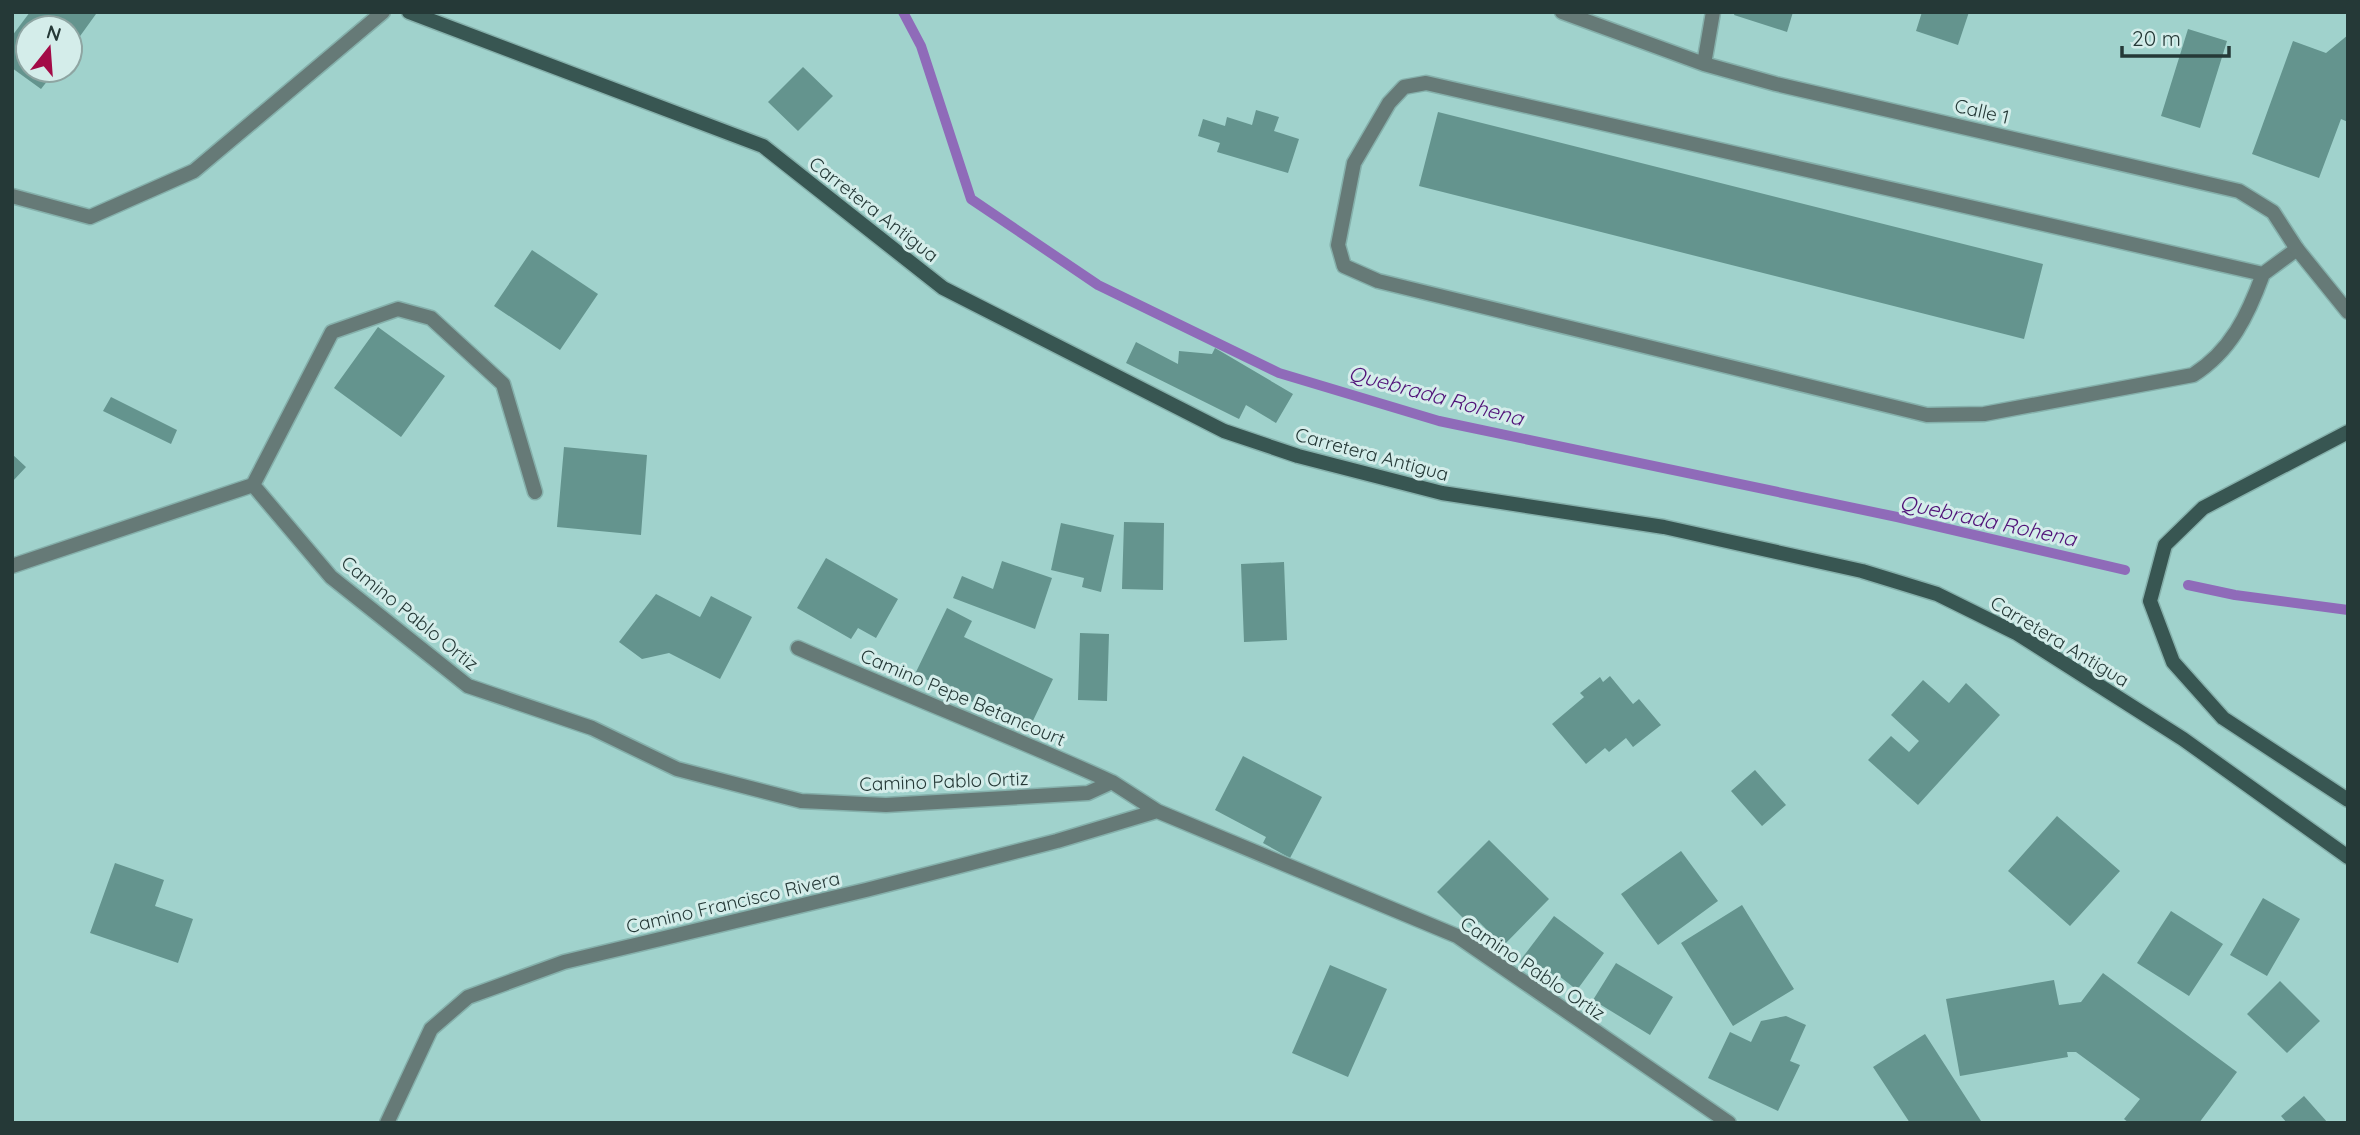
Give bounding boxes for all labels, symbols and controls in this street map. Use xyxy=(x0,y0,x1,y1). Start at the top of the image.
north arrow xyxy=(14,14,84,84)
scale bar xyxy=(2122,14,2229,58)
text: N xyxy=(44,19,64,46)
text: 20 m xyxy=(2132,25,2181,51)
street label: Calle 1 xyxy=(1952,93,2012,129)
street label: Carretera Antigua xyxy=(805,151,943,267)
water label: Quebrada Rohena xyxy=(1346,359,1528,431)
street label: Carretera Antigua xyxy=(1293,422,1451,486)
water label: Quebrada Rohena xyxy=(1898,489,2080,552)
street label: Camino Pablo Ortiz xyxy=(337,550,483,676)
street label: Carretera Antigua xyxy=(1986,590,2134,692)
street label: Camino Pepe Betancourt xyxy=(857,643,1069,751)
street label: Camino Pablo Ortiz xyxy=(859,766,1029,796)
street label: Camino Francisco Rivera xyxy=(624,866,842,938)
street label: Camino Pablo Ortiz xyxy=(1456,911,1610,1025)

